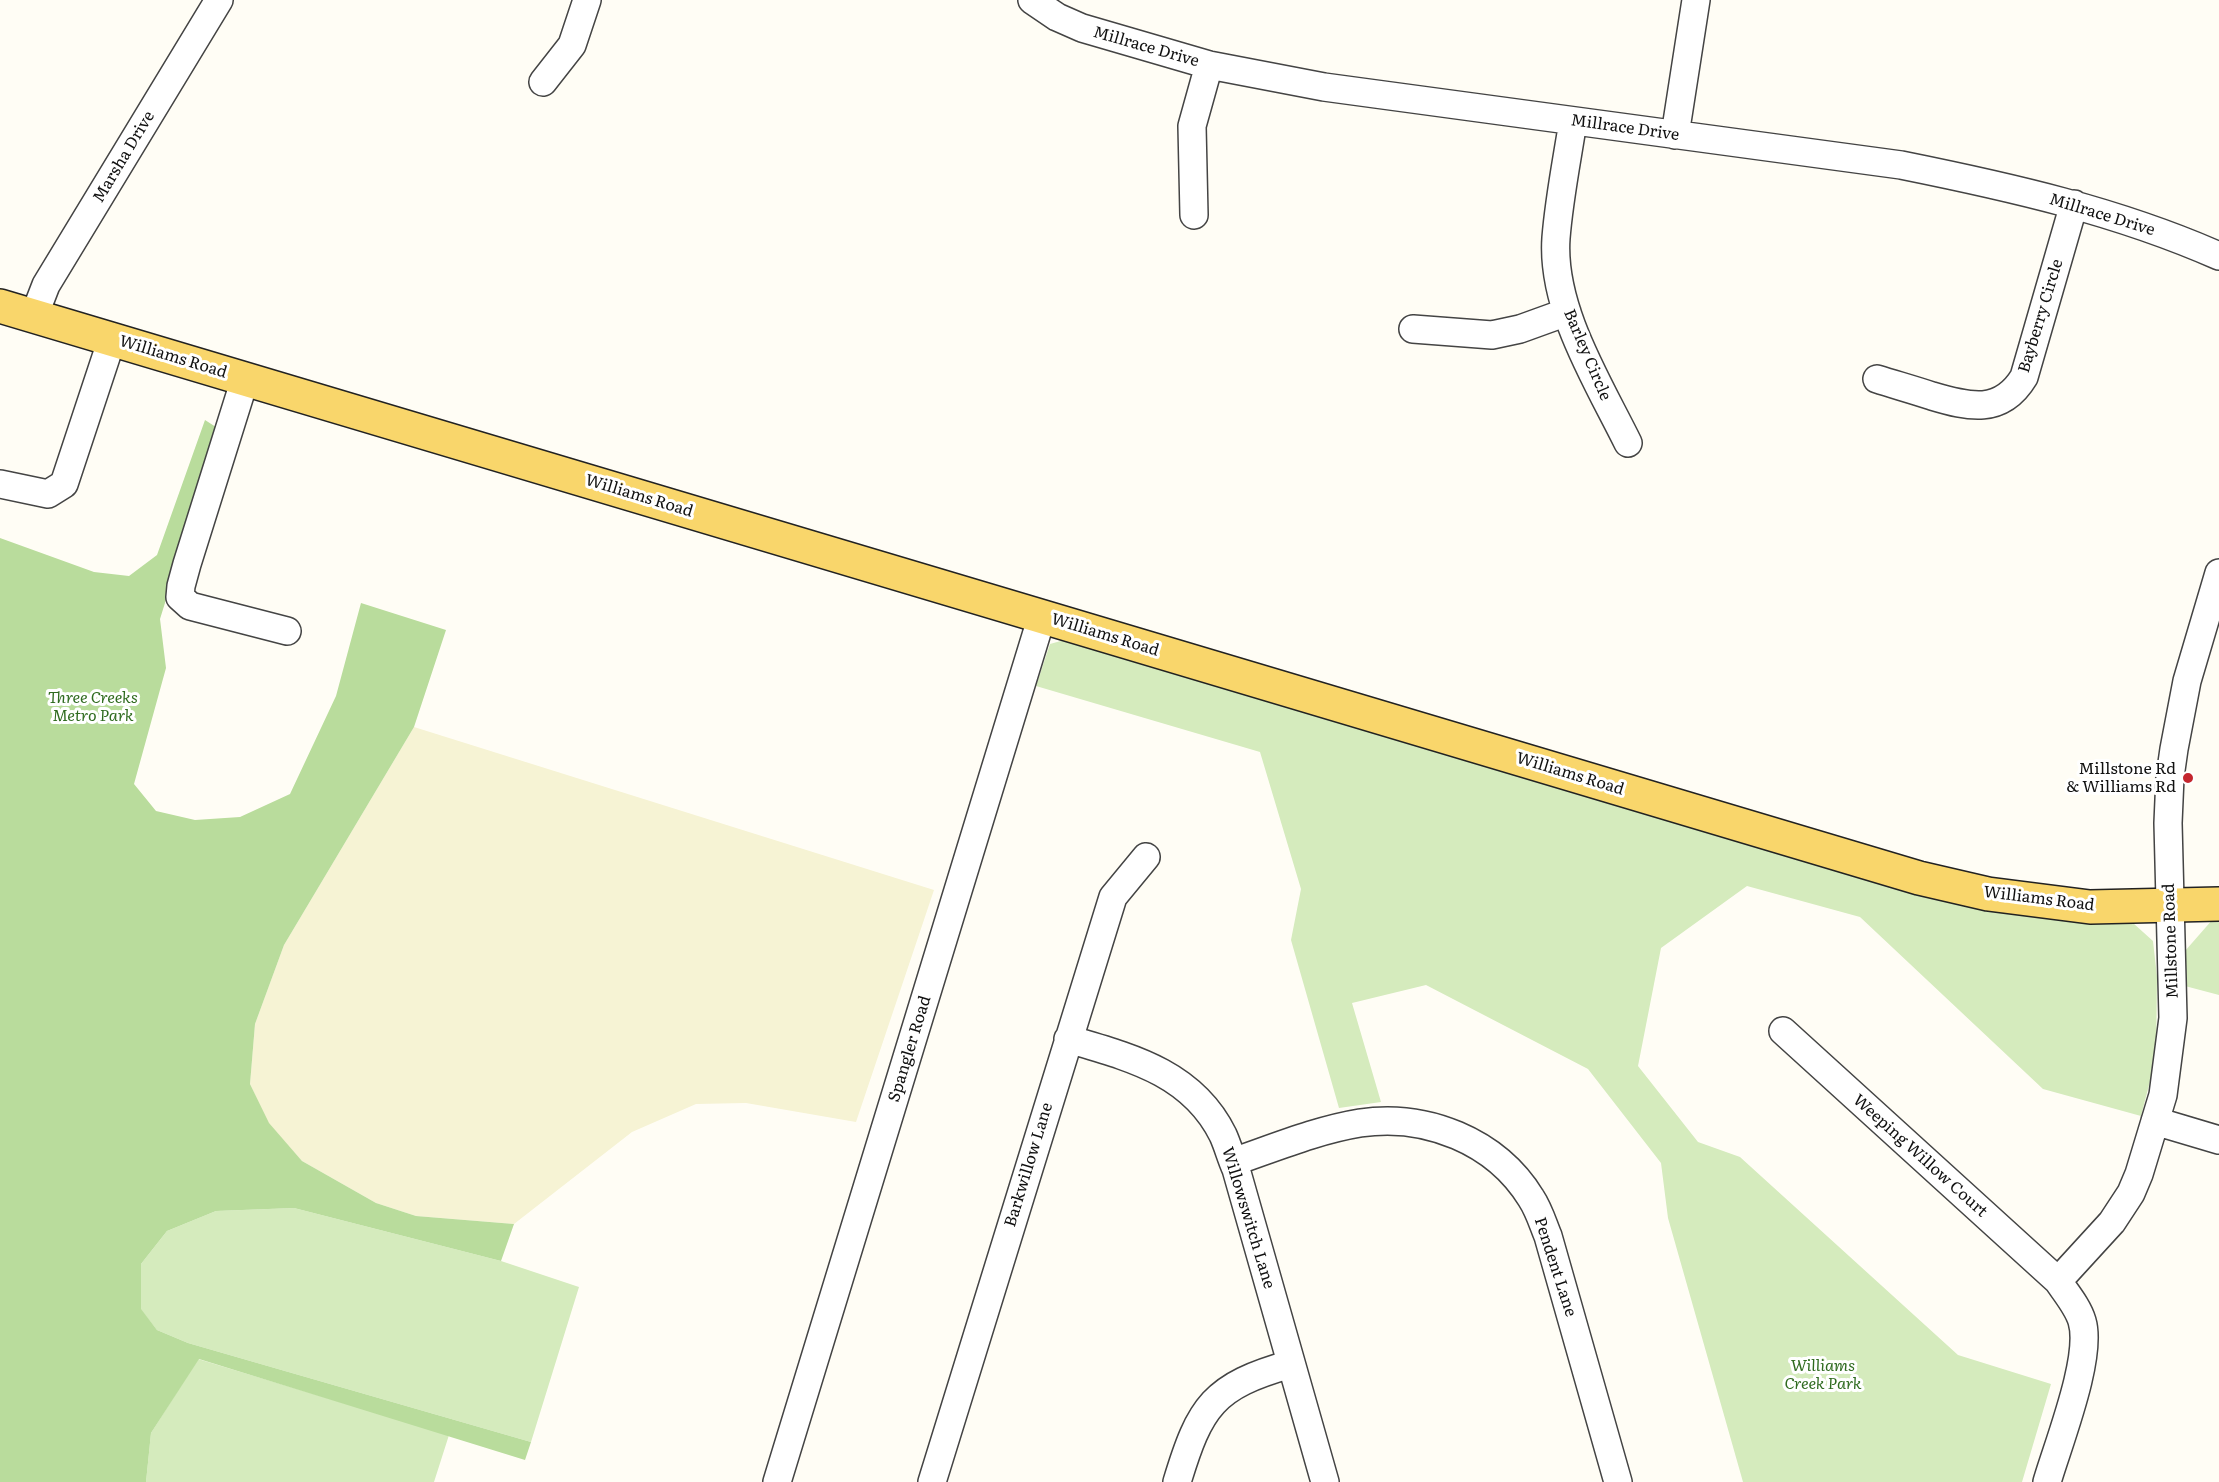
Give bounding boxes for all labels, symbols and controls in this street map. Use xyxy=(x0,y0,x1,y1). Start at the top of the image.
street label: Millrace Drive xyxy=(1091,23,1201,71)
street label: Marsha Drive xyxy=(89,108,159,206)
street label: Millrace Drive xyxy=(1570,111,1680,145)
street label: Millrace Drive xyxy=(2047,190,2157,240)
street label: Bayberry Circle xyxy=(2015,257,2067,375)
street label: Barley Circle xyxy=(1559,306,1615,404)
street label: Williams Road xyxy=(117,332,229,382)
street label: Williams Road xyxy=(583,471,695,521)
street label: Williams Road xyxy=(1049,610,1161,660)
park label: Three Creeks Metro Park xyxy=(48,688,138,726)
street label: Williams Road xyxy=(1514,749,1626,799)
place label: Millstone Rd & Williams Rd xyxy=(2066,759,2176,797)
marker: Millstone Rd & Williams Rd xyxy=(2181,771,2195,785)
street label: Williams Road xyxy=(1982,883,2096,915)
street label: Millstone Road xyxy=(2159,883,2183,999)
street label: Spangler Road xyxy=(885,994,935,1104)
street label: Weeping Willow Court xyxy=(1849,1091,1991,1221)
street label: Barkwillow Lane xyxy=(1001,1100,1057,1230)
street label: Willowswitch Lane xyxy=(1217,1145,1279,1291)
street label: Pendent Lane xyxy=(1530,1215,1580,1319)
park label: Williams Creek Park xyxy=(1784,1356,1862,1394)

